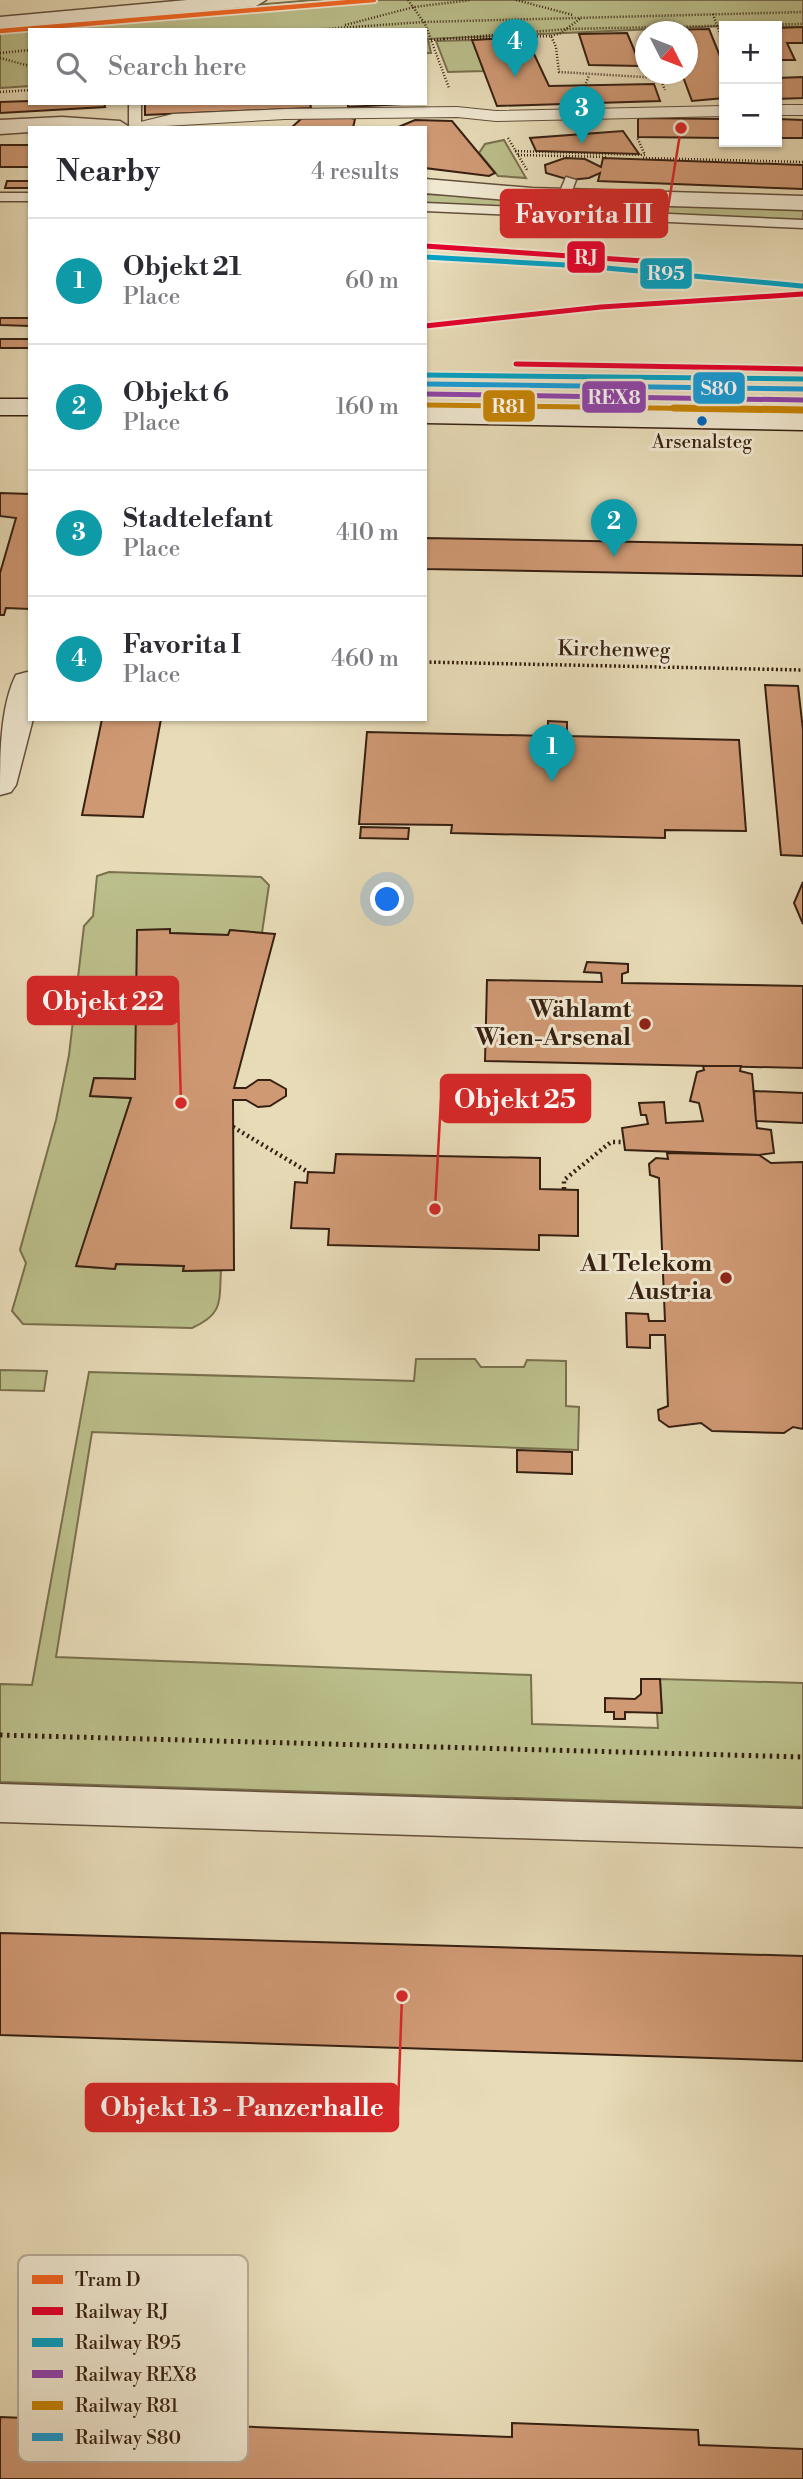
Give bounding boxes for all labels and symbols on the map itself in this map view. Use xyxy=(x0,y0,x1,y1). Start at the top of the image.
pin: 4 xyxy=(492,19,538,77)
north arrow xyxy=(635,21,698,84)
pin: 3 xyxy=(559,86,605,144)
callout: Favorita III xyxy=(501,190,667,237)
text: Favorita III xyxy=(515,199,653,231)
line badge: RJ xyxy=(566,240,606,274)
text: RJ xyxy=(574,246,598,270)
line badge: R95 xyxy=(639,257,693,290)
text: R95 xyxy=(647,262,685,286)
line badge: S80 xyxy=(692,371,746,405)
text: S80 xyxy=(701,377,737,401)
line badge: REX8 xyxy=(581,380,647,414)
text: REX8 xyxy=(587,386,641,410)
line badge: R81 xyxy=(482,389,536,423)
text: R81 xyxy=(492,395,526,419)
marker: Arsenalsteg xyxy=(695,414,709,428)
place label: Arsenalsteg xyxy=(651,430,752,454)
pin: 2 xyxy=(591,499,637,557)
street label: Kirchenweg xyxy=(557,636,671,664)
pin: 1 xyxy=(529,724,575,782)
your location xyxy=(370,882,404,916)
callout: Objekt 22 xyxy=(28,977,178,1024)
text: Objekt 22 xyxy=(42,986,164,1018)
place label: Wählamt Wien-Arsenal xyxy=(474,995,632,1053)
marker: Wählamt Wien-Arsenal xyxy=(637,1016,653,1032)
callout: Objekt 25 xyxy=(441,1075,590,1122)
text: Objekt 25 xyxy=(454,1084,576,1116)
place label: A1 Telekom Austria xyxy=(579,1249,713,1307)
marker: A1 Telekom Austria xyxy=(718,1270,734,1286)
callout: Objekt 13 - Panzerhalle xyxy=(86,2084,398,2131)
text: Objekt 13 - Panzerhalle xyxy=(100,2092,384,2124)
legend xyxy=(18,2255,248,2462)
text: Tram D xyxy=(75,2268,141,2292)
text: Railway RJ xyxy=(75,2300,169,2324)
text: Railway R95 xyxy=(75,2331,181,2355)
text: Railway REX8 xyxy=(75,2363,197,2387)
text: Railway R81 xyxy=(75,2394,178,2418)
text: Railway S80 xyxy=(75,2426,181,2450)

